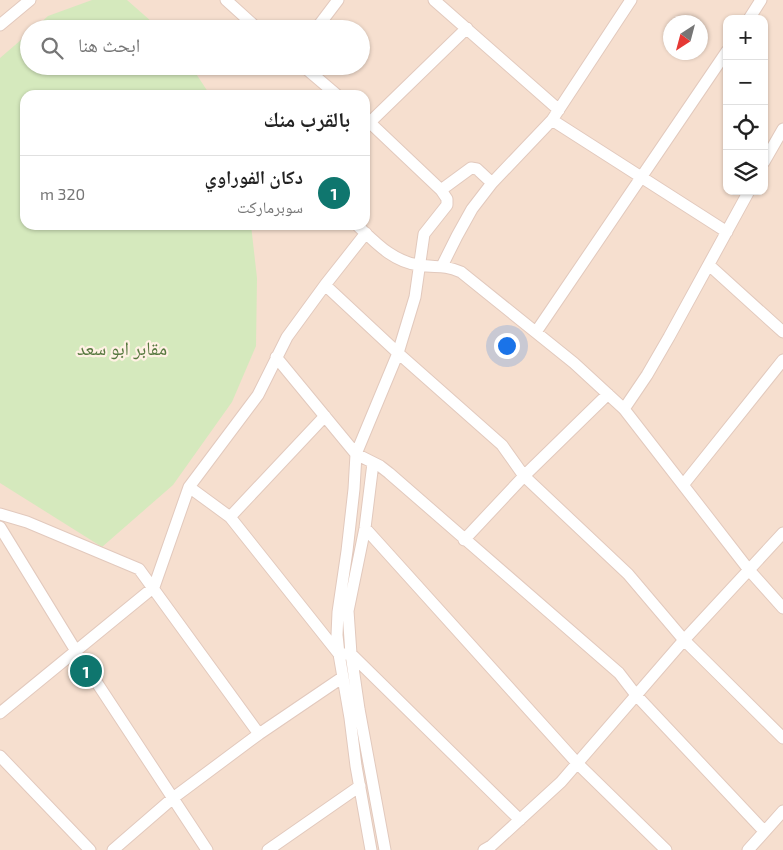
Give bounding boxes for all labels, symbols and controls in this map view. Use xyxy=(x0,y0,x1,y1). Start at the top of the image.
north arrow xyxy=(663,15,708,60)
map controls xyxy=(723,15,768,195)
button: + xyxy=(723,15,768,60)
search box xyxy=(20,20,370,75)
text: ابحث هنا xyxy=(78,33,140,56)
icon: search xyxy=(38,34,66,62)
button: − xyxy=(723,60,768,105)
button: locate xyxy=(723,105,768,150)
text: بالقرب منك xyxy=(264,106,350,131)
button: layers xyxy=(723,150,768,195)
text: دكان الفوراوي xyxy=(205,165,303,188)
text: 320 m xyxy=(40,184,85,203)
text: 1 xyxy=(331,184,337,203)
text: سوبرماركت xyxy=(237,197,303,216)
your location xyxy=(494,333,520,359)
park label: مقابر ابو سعد xyxy=(77,336,167,360)
pin: 1 xyxy=(70,652,102,690)

